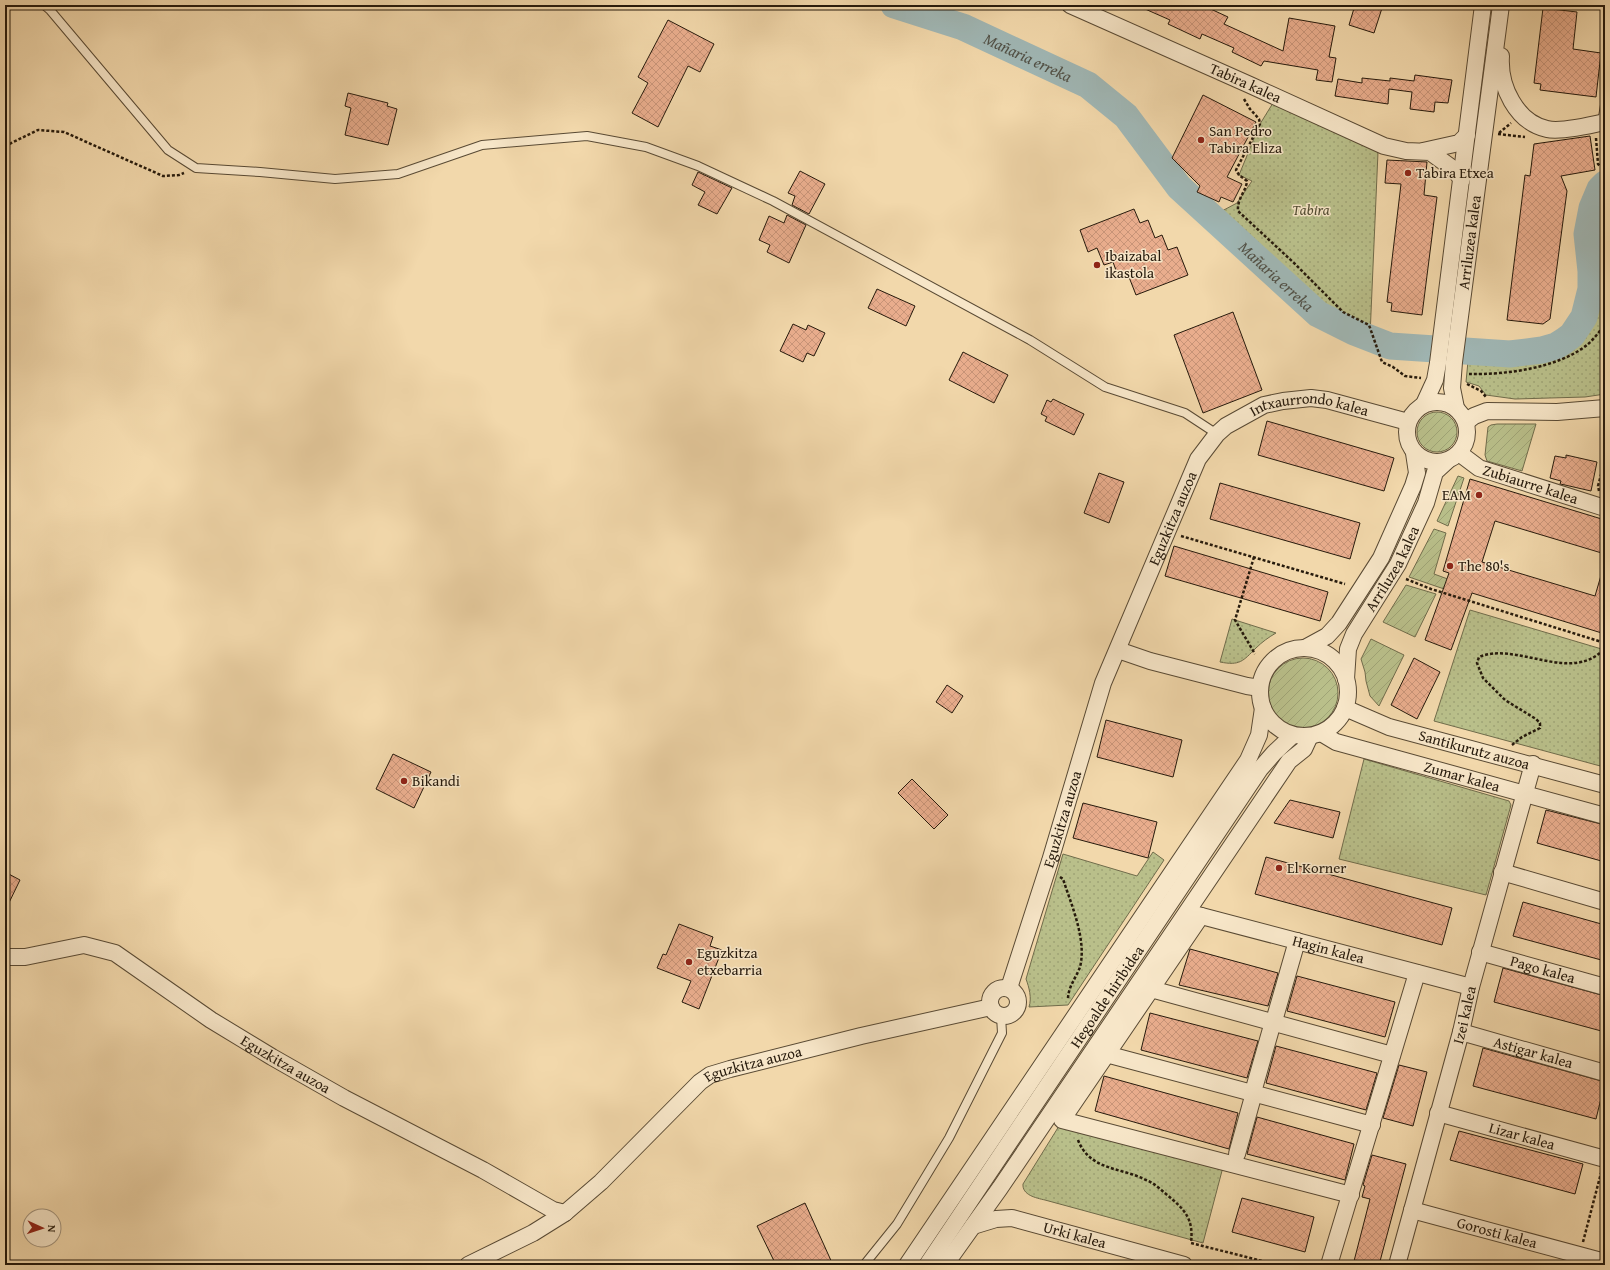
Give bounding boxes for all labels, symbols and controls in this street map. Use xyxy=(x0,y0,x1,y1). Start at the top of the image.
water label: Mañaria erreka xyxy=(980,26,1076,88)
street label: Tabira kalea xyxy=(1206,57,1285,108)
place label: San Pedro Tabira Eliza xyxy=(1209,120,1282,158)
marker: San Pedro Tabira Eliza xyxy=(1196,135,1206,145)
place label: Tabira Etxea xyxy=(1416,162,1494,183)
marker: Tabira Etxea xyxy=(1403,168,1413,178)
street label: Arriluzea kalea xyxy=(1453,194,1486,291)
park label: Tabira xyxy=(1292,199,1330,220)
water label: Mañaria erreka xyxy=(1234,235,1320,317)
place label: Ibaizabal ikastola xyxy=(1105,245,1161,283)
marker: Ibaizabal ikastola xyxy=(1092,260,1102,270)
street label: Intxaurrondo kalea xyxy=(1245,387,1371,421)
street label: Zubiaurre kalea xyxy=(1480,459,1581,509)
street label: Eguzkitza auzoa xyxy=(1143,468,1202,568)
place label: EAM xyxy=(1442,484,1471,505)
marker: EAM xyxy=(1474,490,1484,500)
street label: Arriluzea kalea xyxy=(1360,522,1424,615)
place label: The 80's xyxy=(1458,555,1509,576)
marker: The 80's xyxy=(1445,561,1455,571)
street label: Santikurutz auzoa xyxy=(1416,724,1532,774)
street label: Zumar kalea xyxy=(1422,756,1502,797)
street label: Eguzkitza auzoa xyxy=(1037,768,1086,870)
place label: Bikandi xyxy=(412,770,460,791)
marker: Bikandi xyxy=(399,776,409,786)
place label: El Korner xyxy=(1287,857,1346,878)
marker: El Korner xyxy=(1274,863,1284,873)
street label: Hagin kalea xyxy=(1290,929,1367,968)
street label: Hegoalde hiribidea xyxy=(1065,941,1149,1052)
place label: Eguzkitza etxebarria xyxy=(697,942,762,980)
street label: Pago kalea xyxy=(1508,950,1578,988)
marker: Eguzkitza etxebarria xyxy=(684,957,694,967)
street label: Izei kalea xyxy=(1447,984,1481,1046)
street label: Eguzkitza auzoa xyxy=(237,1030,334,1098)
street label: Astigar kalea xyxy=(1491,1031,1575,1073)
street label: Eguzkitza auzoa xyxy=(699,1040,804,1087)
street label: Lizar kalea xyxy=(1487,1117,1557,1155)
north arrow xyxy=(22,1208,62,1248)
street label: Gorosti kalea xyxy=(1455,1212,1539,1253)
street label: Urki kalea xyxy=(1041,1216,1109,1253)
text: N xyxy=(44,1224,60,1233)

